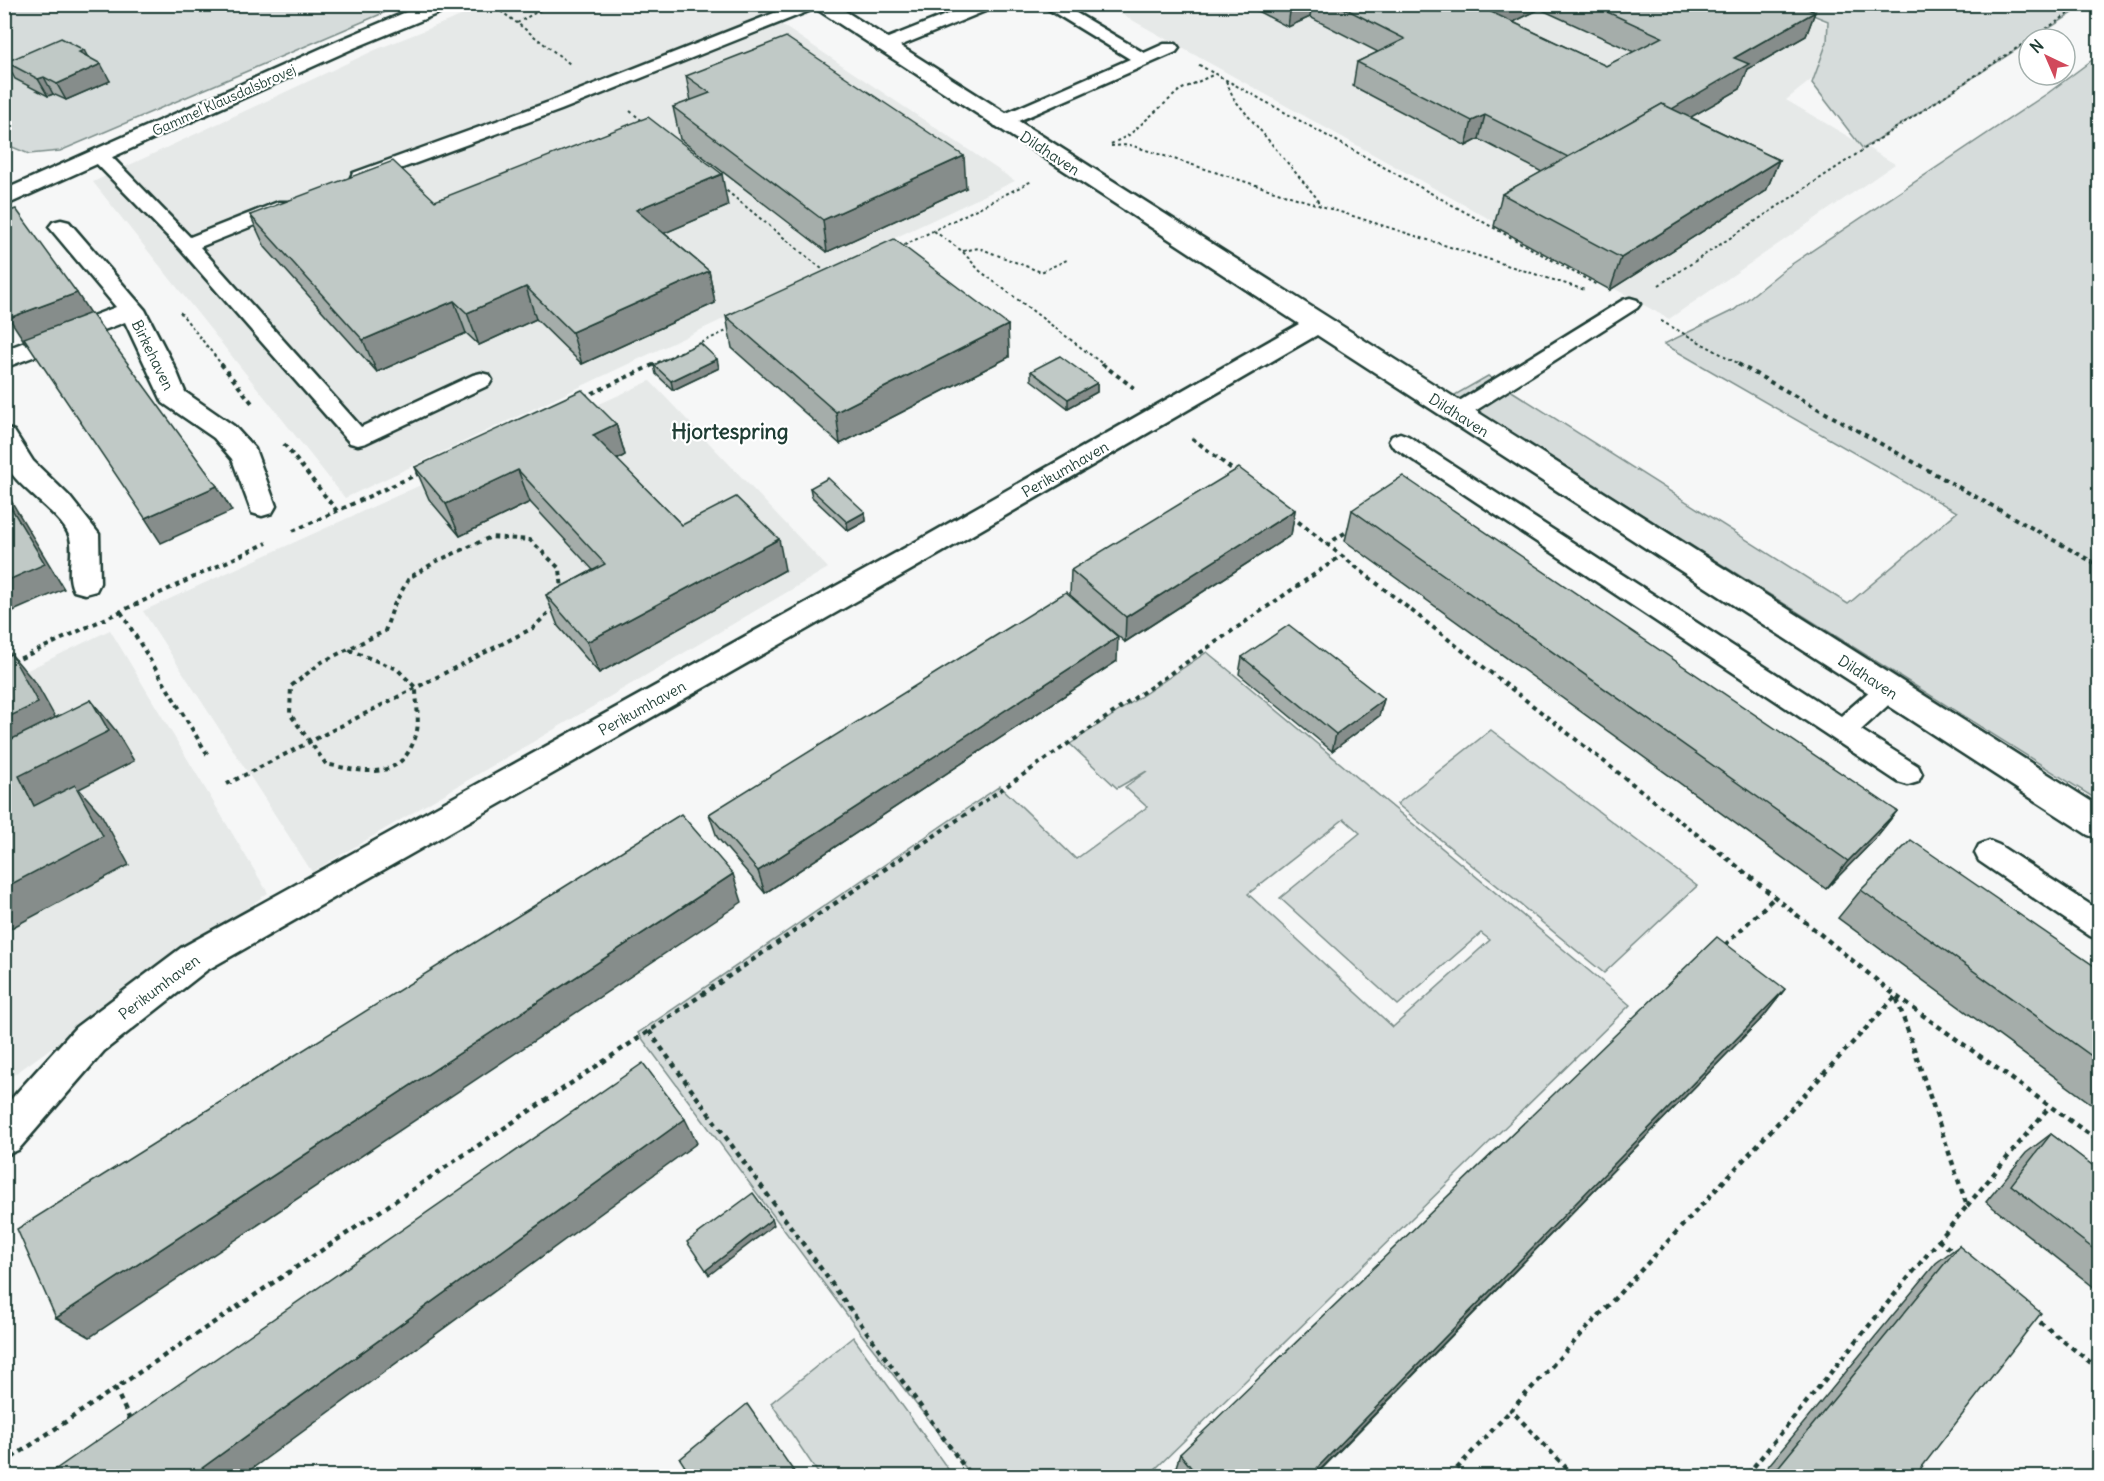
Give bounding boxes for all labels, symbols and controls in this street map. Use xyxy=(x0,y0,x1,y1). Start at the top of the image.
north arrow xyxy=(2017,27,2077,87)
text: N xyxy=(2026,35,2048,57)
street label: Gammel Klausdalsbrovej xyxy=(149,60,299,140)
street label: Dildhaven xyxy=(1017,127,1084,180)
street label: Birkehaven xyxy=(128,317,178,394)
street label: Dildhaven xyxy=(1425,389,1493,441)
district label: Hjortespring xyxy=(672,418,788,445)
street label: Perikumhaven xyxy=(1018,436,1112,501)
street label: Dildhaven xyxy=(1835,651,1902,704)
street label: Perikumhaven xyxy=(595,676,689,740)
street label: Perikumhaven xyxy=(115,950,204,1024)

